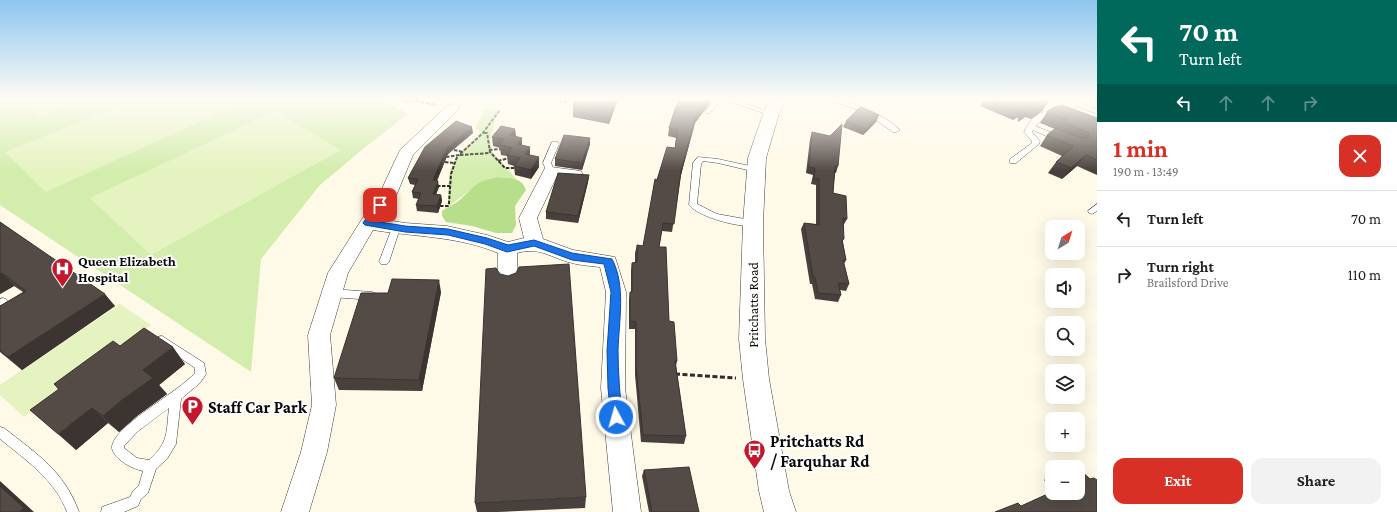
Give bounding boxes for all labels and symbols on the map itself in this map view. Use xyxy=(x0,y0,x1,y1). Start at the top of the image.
pin xyxy=(363,188,397,222)
north arrow xyxy=(1045,220,1085,260)
place label: Queen Elizabeth Hospital xyxy=(78,253,176,285)
hospital icon: Queen Elizabeth Hospital xyxy=(50,256,76,289)
street label: Pritchatts Road xyxy=(745,262,761,348)
parking icon: Staff Car Park xyxy=(179,394,205,427)
position arrow xyxy=(595,396,637,438)
place label: Staff Car Park xyxy=(208,398,308,417)
place label: Pritchatts Rd / Farquhar Rd xyxy=(770,432,870,471)
bus stop icon: Pritchatts Rd / Farquhar Rd xyxy=(742,438,768,471)

